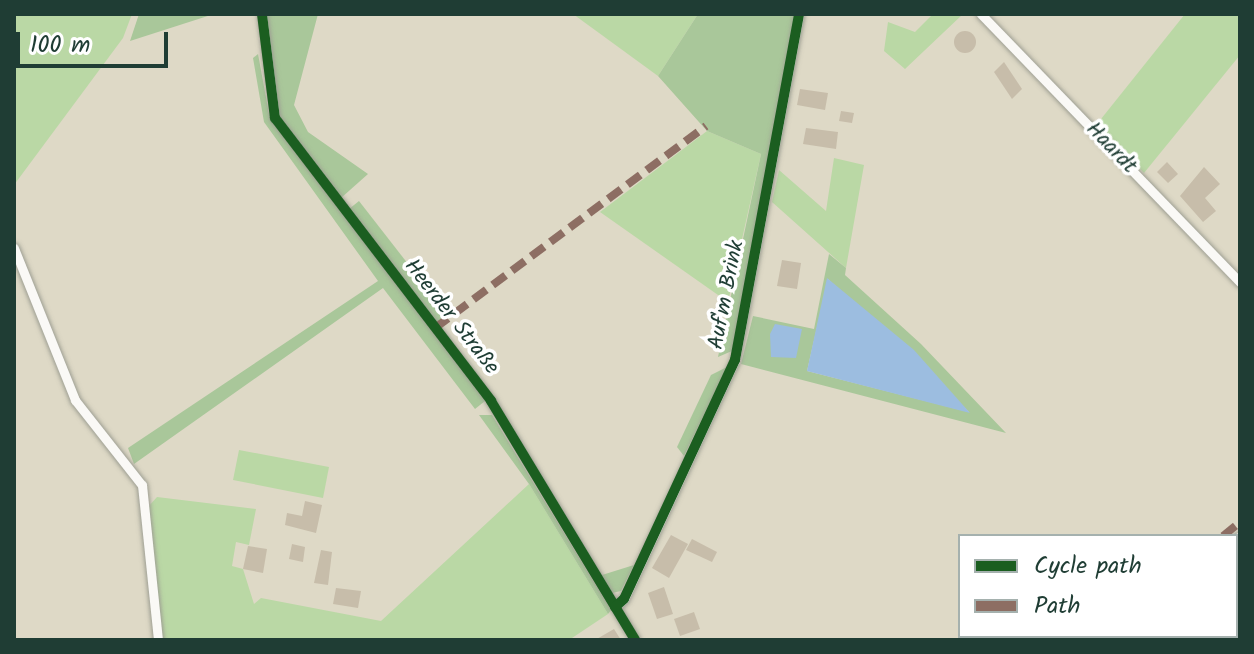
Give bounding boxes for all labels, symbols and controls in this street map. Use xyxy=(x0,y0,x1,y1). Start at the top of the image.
scale bar xyxy=(20,16,172,66)
text: 100 m xyxy=(30,26,90,65)
street label: Haardt xyxy=(1080,116,1142,180)
street label: Auf'm Brink xyxy=(704,238,750,352)
street label: Heerder Straße xyxy=(398,254,504,380)
legend xyxy=(958,534,1238,638)
text: Cycle path xyxy=(1034,547,1142,586)
text: Path xyxy=(1034,587,1080,626)

